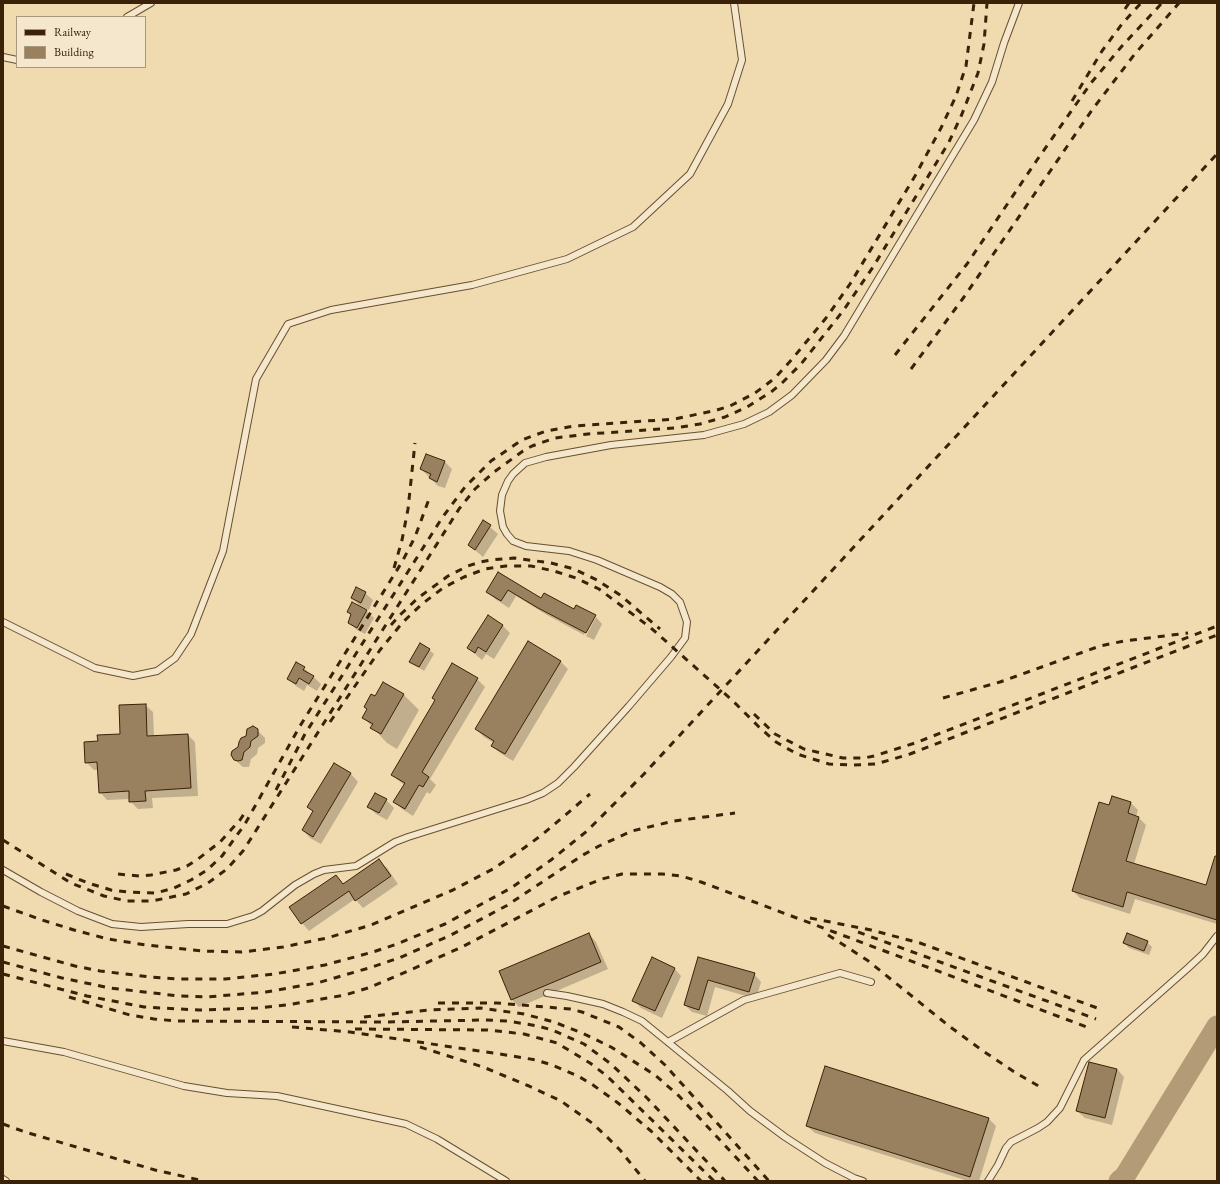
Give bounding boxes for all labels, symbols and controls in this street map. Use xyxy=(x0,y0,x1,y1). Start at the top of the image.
legend xyxy=(16,16,146,68)
text: Railway xyxy=(54,24,91,40)
text: Building xyxy=(54,44,94,60)

